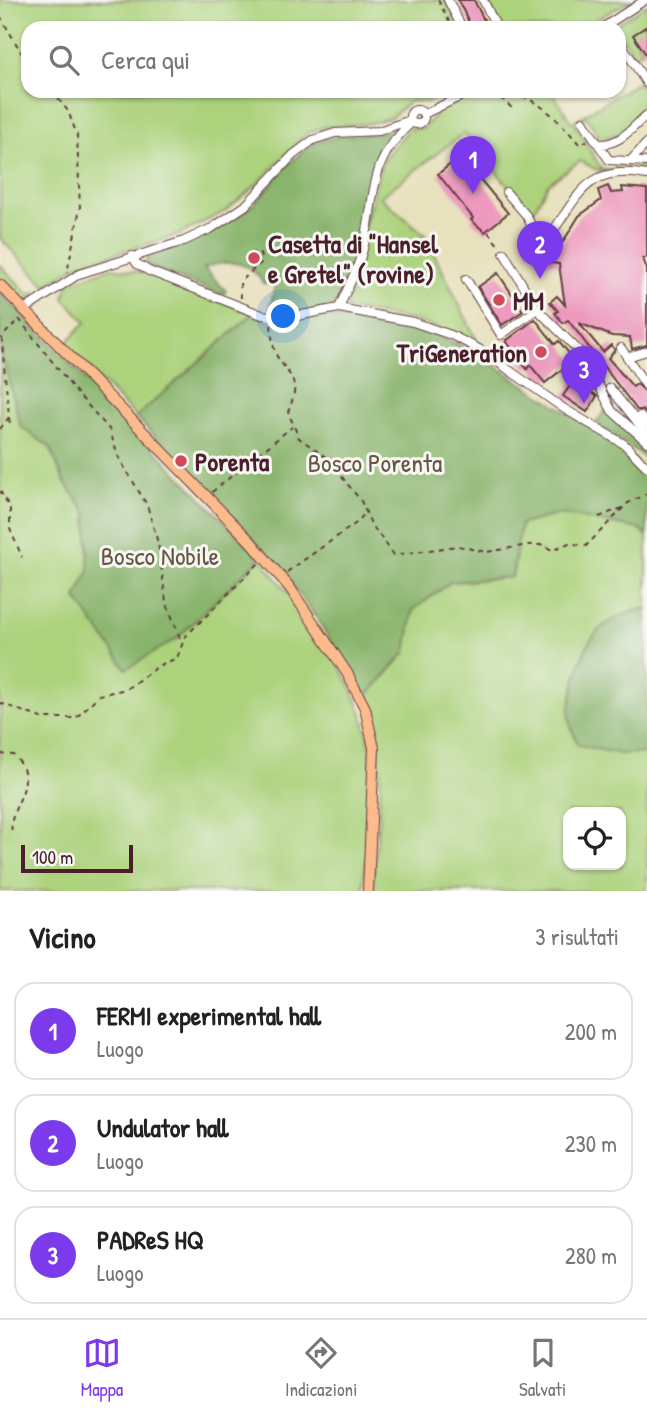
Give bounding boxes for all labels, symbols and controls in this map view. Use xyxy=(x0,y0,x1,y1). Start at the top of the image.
search box xyxy=(21,21,626,98)
icon: search xyxy=(45,41,83,79)
text: Cerca qui xyxy=(101,42,190,77)
pin: 1 xyxy=(450,136,496,194)
pin: 2 xyxy=(517,221,563,279)
place label: Casetta di "Hansel e Gretel" (rovine) xyxy=(268,226,439,291)
marker: Casetta di "Hansel e Gretel" (rovine) xyxy=(246,250,262,266)
place label: MM xyxy=(513,283,544,318)
marker: MM xyxy=(491,292,507,308)
your location xyxy=(266,299,300,333)
place label: TriGeneration xyxy=(396,335,527,370)
marker: TriGeneration xyxy=(533,344,549,360)
pin: 3 xyxy=(561,346,607,404)
place label: Porenta xyxy=(195,444,270,479)
park label: Bosco Porenta xyxy=(308,445,442,480)
marker: Porenta xyxy=(173,453,189,469)
park label: Bosco Nobile xyxy=(101,538,219,573)
map controls xyxy=(563,807,626,870)
button: locate xyxy=(563,807,626,870)
scale bar xyxy=(21,842,133,874)
text: 100 m xyxy=(32,844,73,870)
text: Vicino xyxy=(28,917,96,957)
text: 3 risultati xyxy=(535,921,619,952)
text: FERMI experimental hall xyxy=(97,998,321,1033)
text: 1 xyxy=(49,1016,57,1047)
text: 200 m xyxy=(565,1016,617,1047)
text: Luogo xyxy=(97,1033,144,1064)
text: Undulator hall xyxy=(97,1110,228,1145)
text: 2 xyxy=(48,1128,58,1159)
text: 230 m xyxy=(565,1128,617,1159)
text: Luogo xyxy=(97,1145,144,1176)
text: PADReS HQ xyxy=(97,1222,204,1257)
text: 3 xyxy=(48,1240,58,1271)
text: 280 m xyxy=(565,1240,617,1271)
text: Luogo xyxy=(97,1257,144,1288)
tab: Mappa xyxy=(81,1334,123,1402)
tab: Indicazioni xyxy=(285,1334,357,1402)
tab: Salvati xyxy=(519,1334,566,1402)

